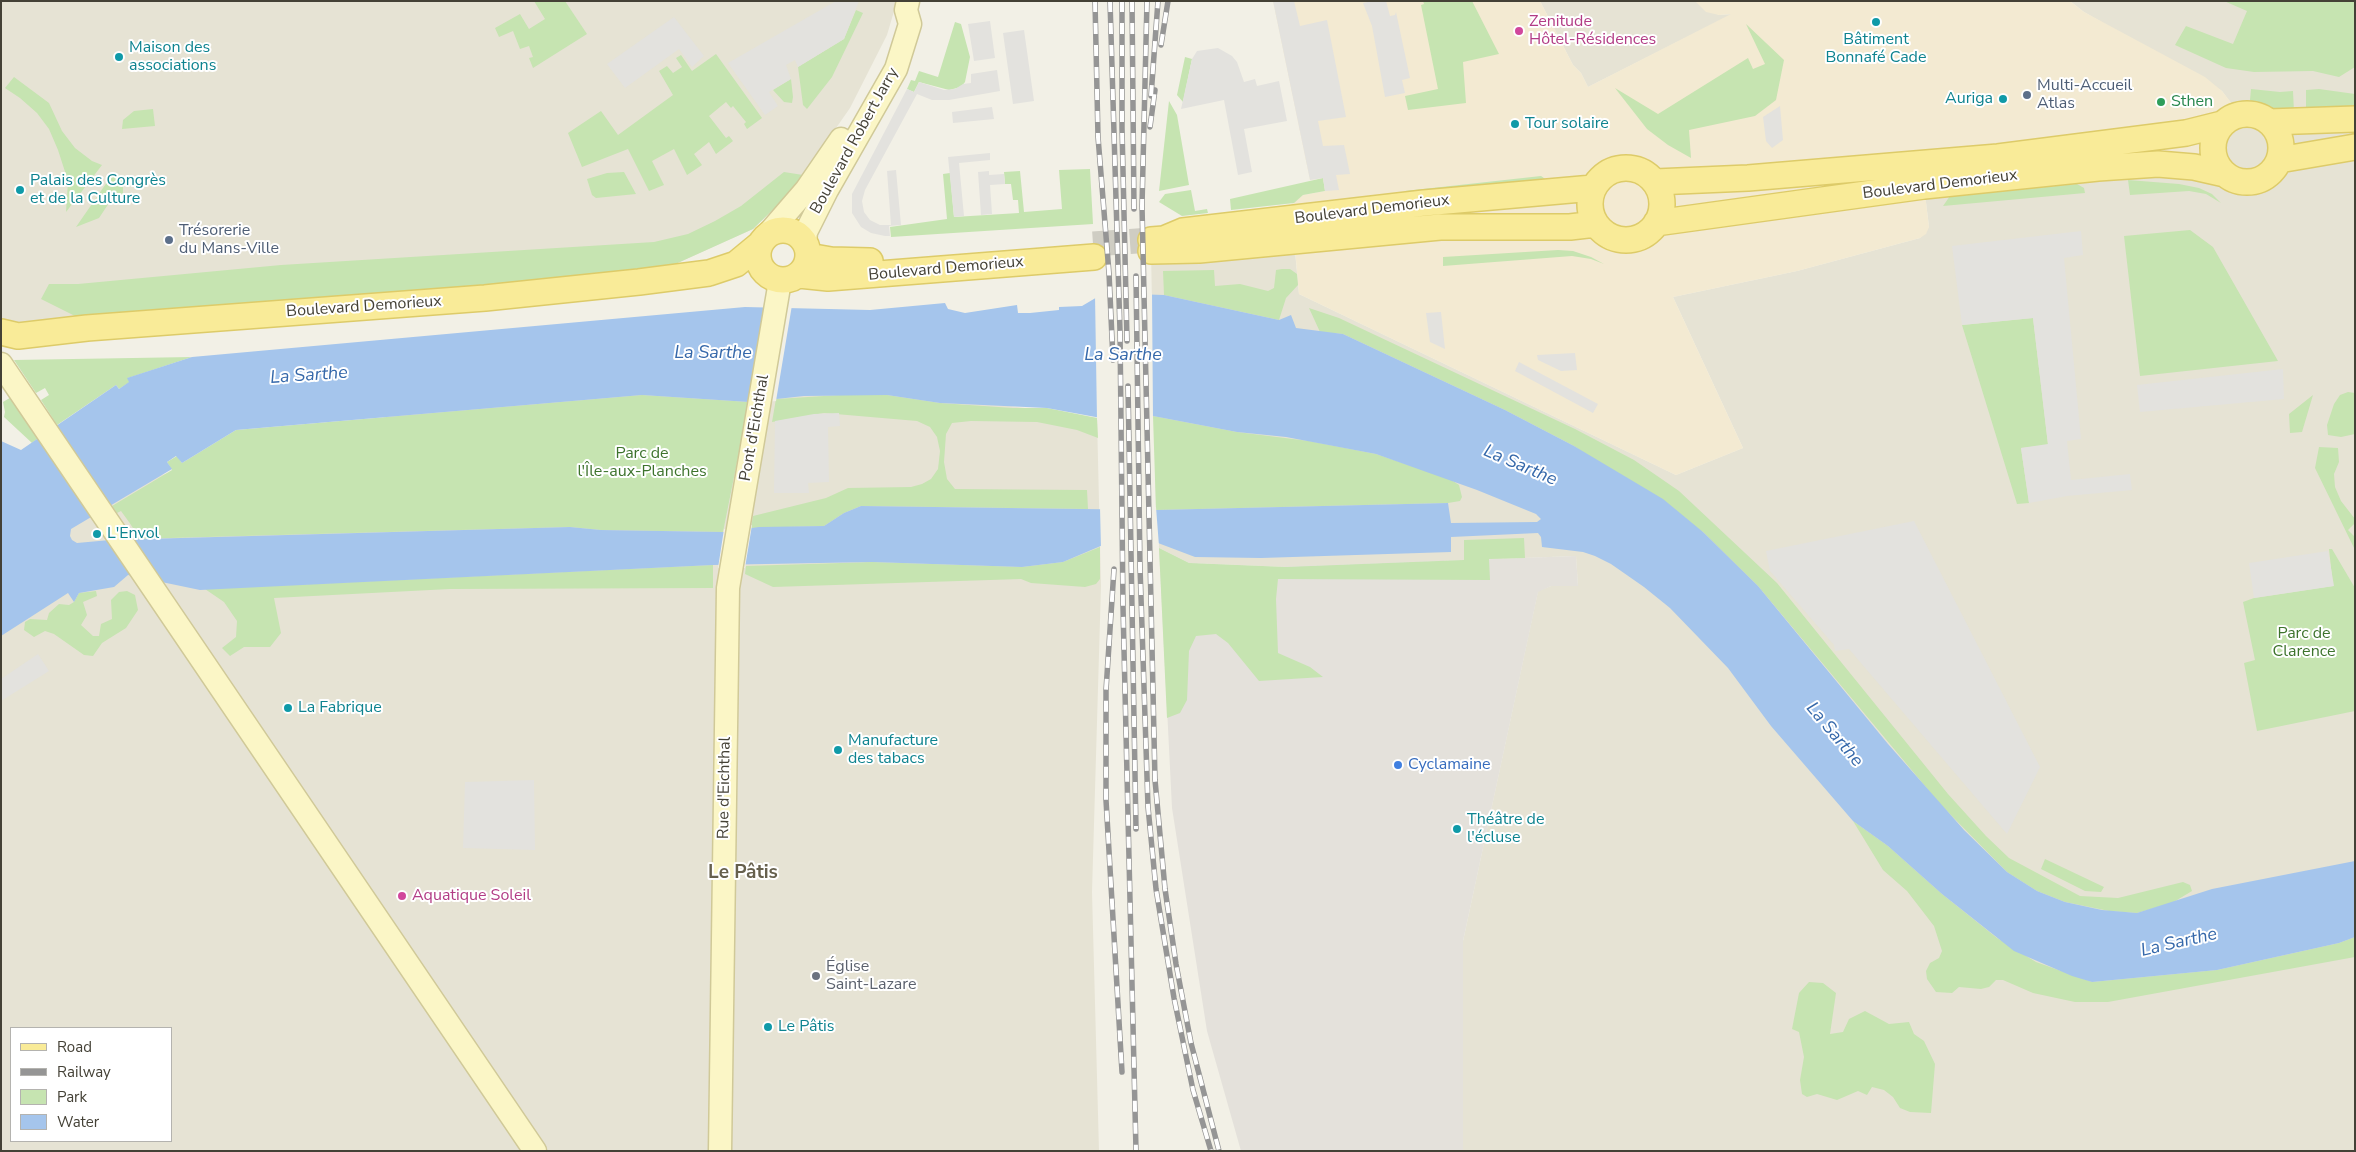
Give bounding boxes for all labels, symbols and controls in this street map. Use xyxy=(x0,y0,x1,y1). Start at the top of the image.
place label: Zenitude Hôtel-Résidences xyxy=(1529,12,1656,50)
marker: Bâtiment Bonnafé Cade xyxy=(1870,16,1882,28)
marker: Zenitude Hôtel-Résidences xyxy=(1513,25,1525,37)
place label: Bâtiment Bonnafé Cade xyxy=(1826,30,1926,68)
place label: Maison des associations xyxy=(129,38,216,76)
marker: Maison des associations xyxy=(113,51,125,63)
street label: Boulevard Robert Jarry xyxy=(807,64,903,218)
place label: Multi-Accueil Atlas xyxy=(2037,76,2132,114)
place label: Auriga xyxy=(1945,89,1993,109)
marker: Multi-Accueil Atlas xyxy=(2021,89,2033,101)
place label: Sthen xyxy=(2171,92,2213,112)
marker: Auriga xyxy=(1997,93,2009,105)
marker: Sthen xyxy=(2155,96,2167,108)
place label: Tour solaire xyxy=(1525,114,1609,134)
marker: Tour solaire xyxy=(1509,118,1521,130)
street label: Boulevard Demorieux xyxy=(1862,166,2018,204)
place label: Palais des Congrès et de la Culture xyxy=(30,171,166,209)
marker: Palais des Congrès et de la Culture xyxy=(14,184,26,196)
street label: Boulevard Demorieux xyxy=(1294,191,1450,229)
place label: Trésorerie du Mans-Ville xyxy=(179,221,279,259)
marker: Trésorerie du Mans-Ville xyxy=(163,234,175,246)
street label: Boulevard Demorieux xyxy=(868,253,1024,285)
street label: Boulevard Demorieux xyxy=(286,292,442,322)
water label: La Sarthe xyxy=(674,343,752,365)
water label: La Sarthe xyxy=(1084,345,1162,367)
water label: La Sarthe xyxy=(270,363,348,389)
street label: Pont d'Eichthal xyxy=(736,373,774,483)
water label: La Sarthe xyxy=(1480,441,1560,491)
park label: Parc de l'Île-aux-Planches xyxy=(577,444,707,482)
place label: L'Envol xyxy=(107,524,159,544)
marker: L'Envol xyxy=(91,528,103,540)
park label: Parc de Clarence xyxy=(2273,624,2335,662)
place label: La Fabrique xyxy=(298,698,382,718)
water label: La Sarthe xyxy=(1801,698,1867,772)
marker: La Fabrique xyxy=(282,702,294,714)
place label: Manufacture des tabacs xyxy=(848,731,938,769)
street label: Rue d'Eichthal xyxy=(715,737,735,839)
marker: Manufacture des tabacs xyxy=(832,744,844,756)
place label: Cyclamaine xyxy=(1408,755,1491,775)
marker: Cyclamaine xyxy=(1392,759,1404,771)
place label: Théâtre de l'écluse xyxy=(1467,810,1544,848)
marker: Théâtre de l'écluse xyxy=(1451,823,1463,835)
district label: Le Pâtis xyxy=(708,862,778,884)
place label: Aquatique Soleil xyxy=(412,886,531,906)
marker: Aquatique Soleil xyxy=(396,890,408,902)
water label: La Sarthe xyxy=(2139,924,2219,962)
place label: Église Saint-Lazare xyxy=(826,957,916,995)
marker: Église Saint-Lazare xyxy=(810,970,822,982)
place label: Le Pâtis xyxy=(778,1017,834,1037)
marker: Le Pâtis xyxy=(762,1021,774,1033)
legend xyxy=(10,1027,172,1142)
text: Road xyxy=(57,1037,92,1057)
text: Railway xyxy=(57,1062,111,1082)
text: Park xyxy=(57,1087,87,1107)
text: Water xyxy=(57,1112,99,1132)

